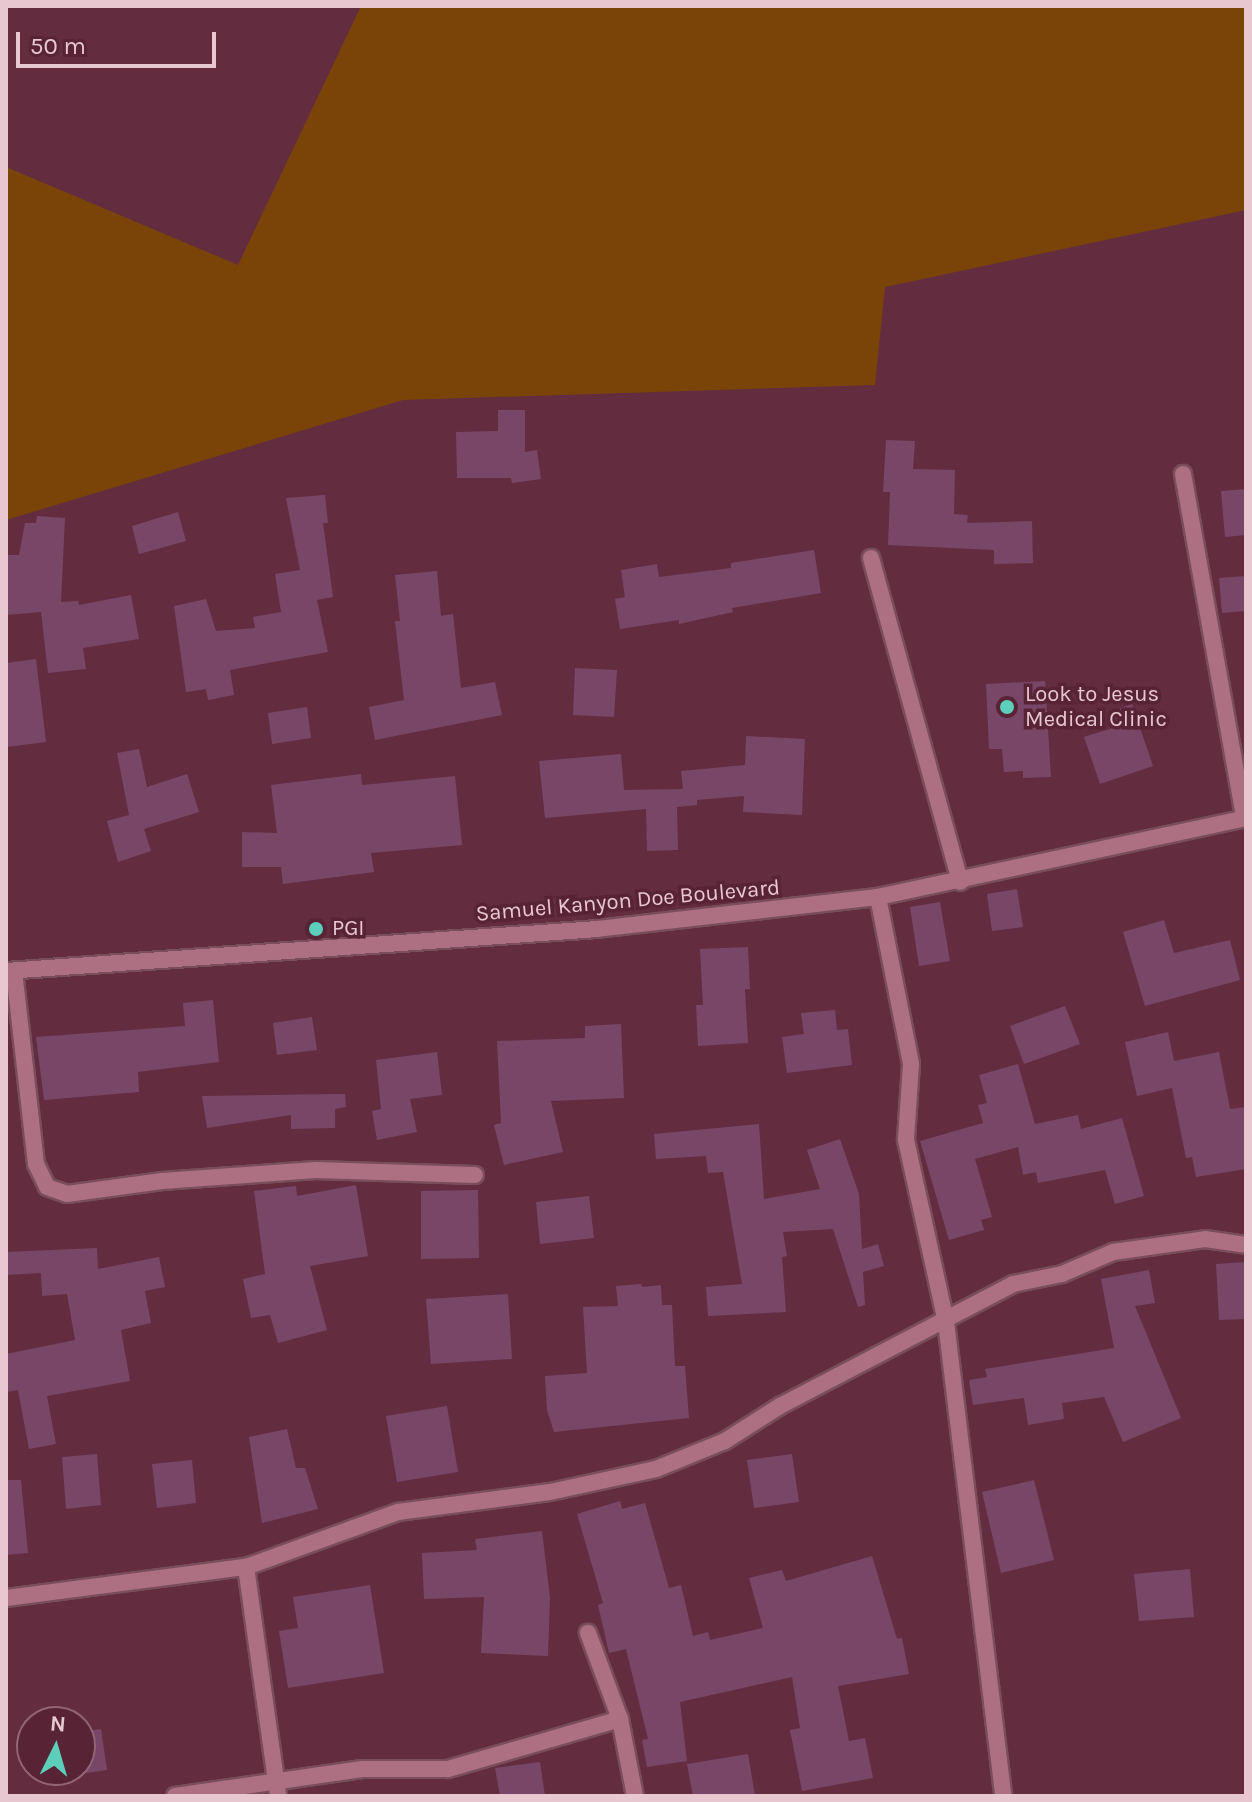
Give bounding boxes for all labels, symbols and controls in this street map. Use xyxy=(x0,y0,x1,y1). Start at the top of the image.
scale bar xyxy=(20,16,220,66)
text: 50 m xyxy=(30,32,86,60)
place label: Look to Jesus Medical Clinic xyxy=(1025,681,1167,732)
marker: Look to Jesus Medical Clinic xyxy=(996,696,1018,718)
street label: Samuel Kanyon Doe Boulevard xyxy=(475,875,781,927)
place label: PGI xyxy=(332,916,365,942)
marker: PGI xyxy=(307,920,325,938)
north arrow xyxy=(16,1706,96,1786)
text: N xyxy=(49,1710,67,1738)

